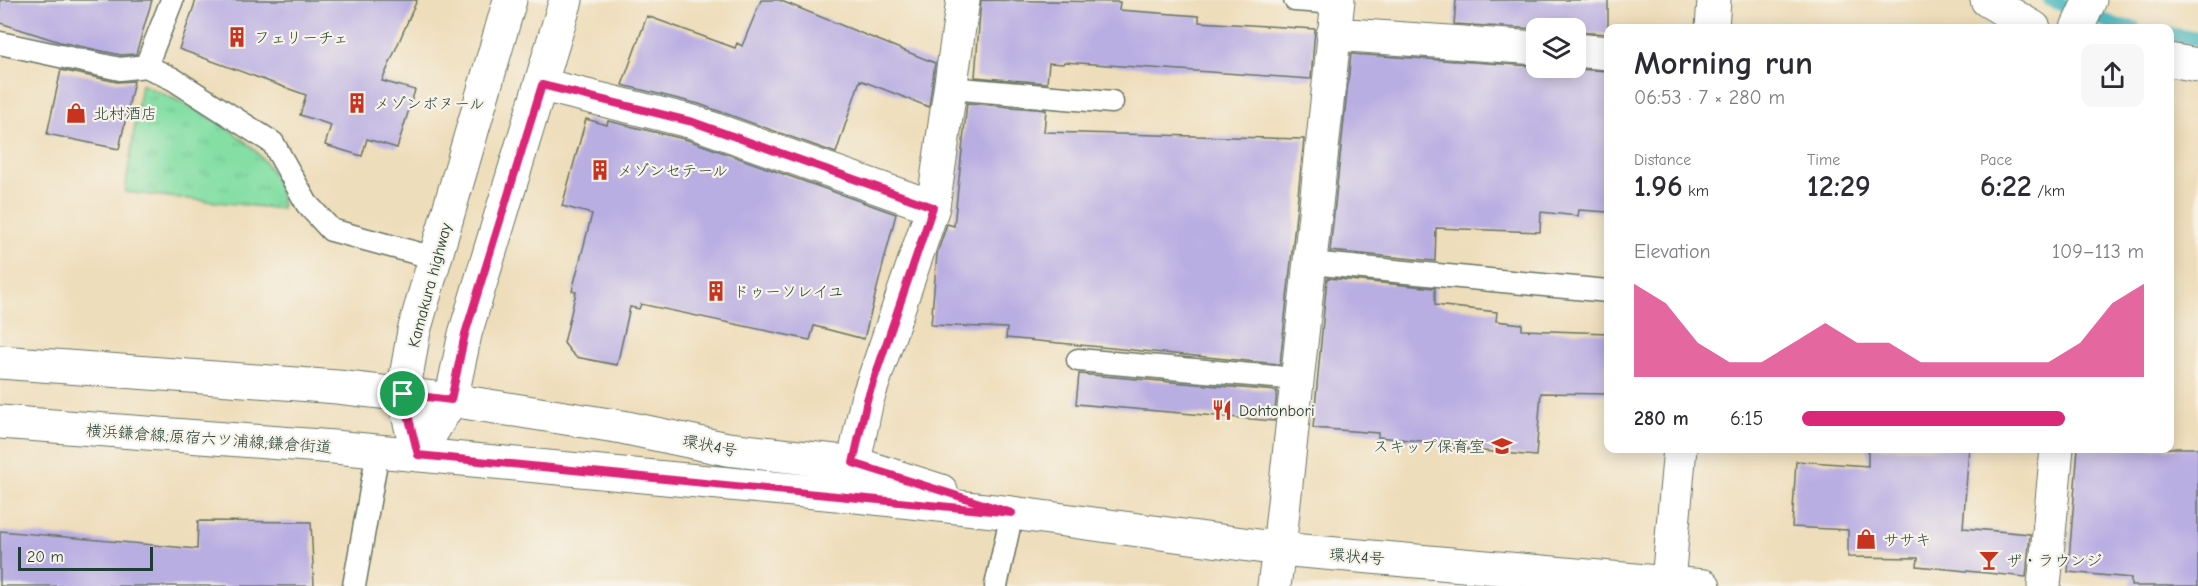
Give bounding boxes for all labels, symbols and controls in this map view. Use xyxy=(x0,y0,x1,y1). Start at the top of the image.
map controls xyxy=(1526,18,1586,78)
button: layers xyxy=(1526,18,1586,78)
building icon: フェリーチェ xyxy=(225,25,249,49)
place label: フェリーチェ xyxy=(254,29,348,47)
text: Morning run xyxy=(1634,44,1813,82)
button: share xyxy=(2081,44,2144,107)
text: 06:53 · 7 × 280 m xyxy=(1634,86,1785,109)
building icon: メゾンボヌール xyxy=(345,91,369,115)
place label: メゾンボヌール xyxy=(374,95,485,113)
shop icon: 北村酒店 xyxy=(64,101,88,125)
place label: 北村酒店 xyxy=(93,105,157,123)
text: Distance xyxy=(1634,151,1691,169)
text: Time xyxy=(1807,151,1840,169)
text: Pace xyxy=(1980,151,2012,169)
building icon: メゾンセテール xyxy=(588,158,612,182)
place label: メゾンセテール xyxy=(617,162,728,180)
text: 1.96 xyxy=(1634,169,1683,204)
text: 12:29 xyxy=(1807,169,1871,204)
text: 6:22 xyxy=(1980,169,2032,204)
text: km xyxy=(1683,182,1709,200)
text: /km xyxy=(2032,182,2065,200)
street label: Kamakura highway xyxy=(405,220,455,350)
text: Elevation xyxy=(1634,240,1711,263)
text: 109–113 m xyxy=(2052,240,2144,263)
building icon: ドゥーソレイユ xyxy=(704,279,728,303)
place label: ドゥーソレイユ xyxy=(733,283,844,301)
pin xyxy=(377,368,428,419)
icon: arrive xyxy=(386,377,419,410)
restaurant icon: Dohtonbori xyxy=(1210,398,1234,422)
place label: Dohtonbori xyxy=(1239,402,1315,420)
text: 280 m xyxy=(1634,407,1689,430)
text: 6:15 xyxy=(1730,407,1763,430)
street label: 横浜鎌倉線;原宿六ツ浦線;鎌倉街道 xyxy=(85,421,332,457)
street label: 環状4号 xyxy=(681,432,739,460)
school or university icon: スキップ保育室 xyxy=(1490,434,1514,458)
place label: スキップ保育室 xyxy=(1373,438,1485,456)
shop icon: ササキ xyxy=(1854,527,1878,551)
place label: ササキ xyxy=(1883,531,1931,549)
scale bar xyxy=(18,544,153,572)
street label: 環状4号 xyxy=(1328,546,1385,568)
text: 20 m xyxy=(27,548,64,566)
bar icon: ザ・ラウンジ xyxy=(1977,548,2001,572)
place label: ザ・ラウンジ xyxy=(2006,552,2102,570)

